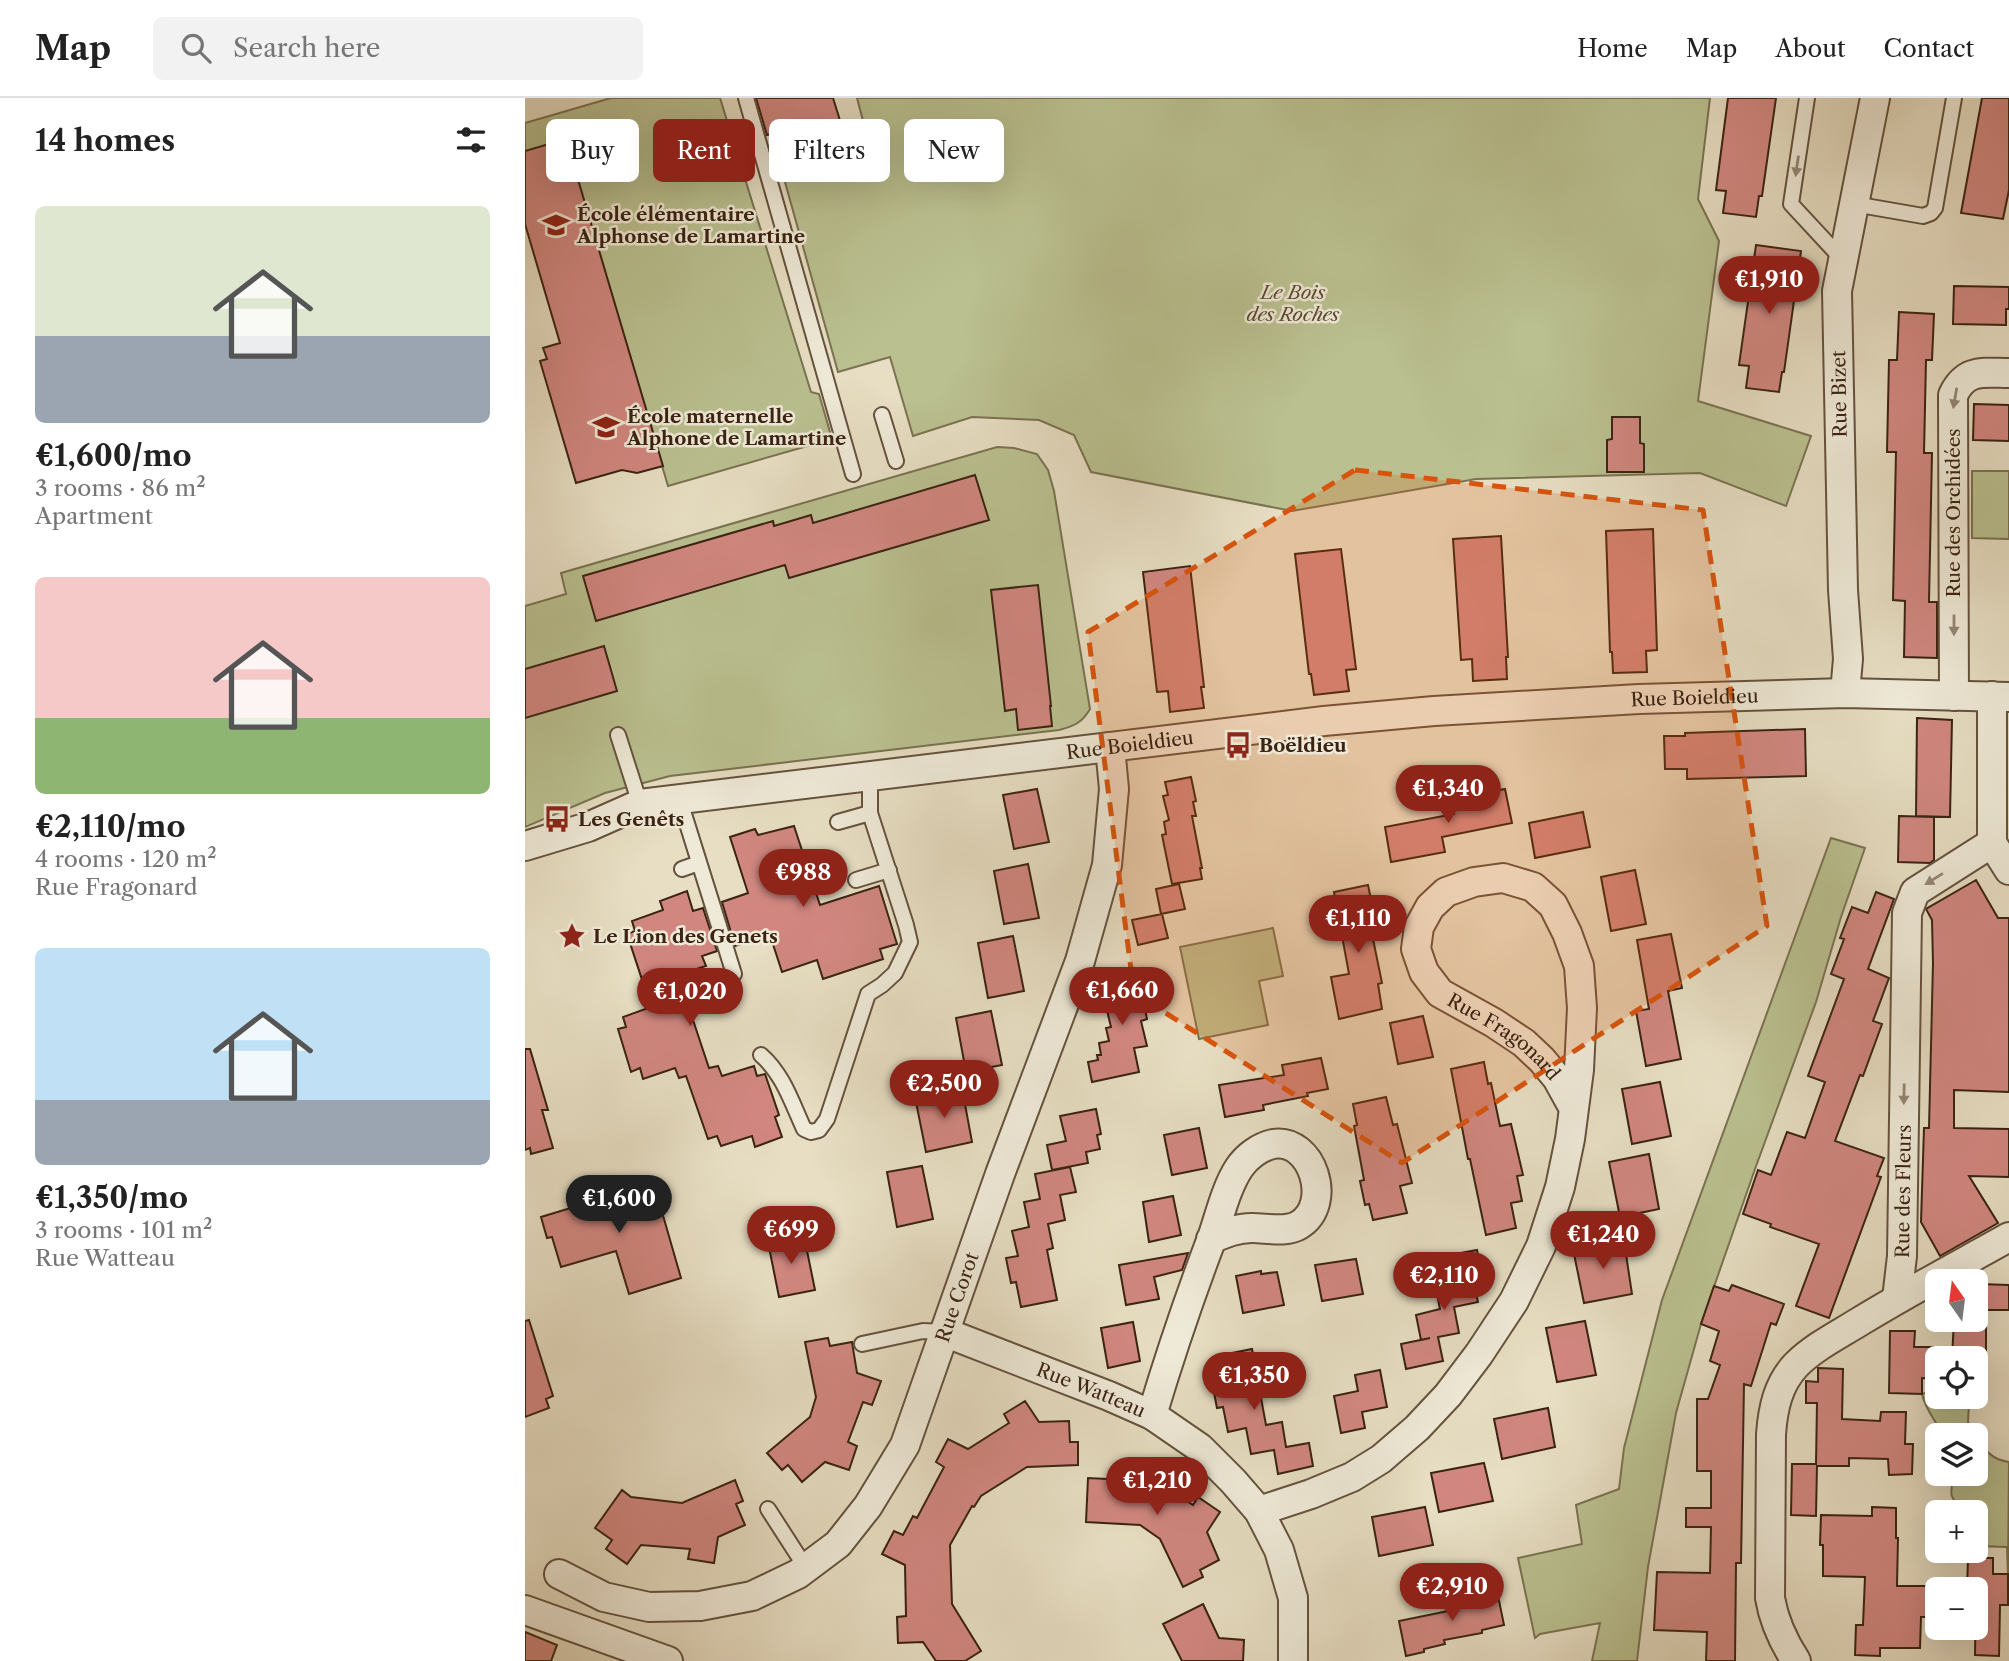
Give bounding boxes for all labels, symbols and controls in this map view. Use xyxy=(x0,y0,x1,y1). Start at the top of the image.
search box xyxy=(153,17,643,80)
text: Map xyxy=(35,28,111,69)
icon: search xyxy=(177,29,215,67)
text: Search here xyxy=(233,32,380,64)
text: Home xyxy=(1577,34,1648,63)
text: Map xyxy=(1686,34,1737,63)
text: About xyxy=(1775,34,1846,63)
text: Contact xyxy=(1884,34,1974,63)
chip: Buy xyxy=(546,119,639,182)
chip: Rent xyxy=(653,119,755,182)
chip: Filters xyxy=(769,119,890,182)
chip: New xyxy=(904,119,1004,182)
icon: filters xyxy=(452,121,490,159)
text: 14 homes xyxy=(35,122,175,159)
one-way arrow xyxy=(1791,155,1802,177)
place label: École élémentaire Alphonse de Lamartine xyxy=(576,203,805,248)
school or university icon: École élémentaire Alphonse de Lamartine xyxy=(541,210,571,240)
icon: home xyxy=(200,251,326,377)
pin: €1,910 xyxy=(1712,256,1826,316)
text: €1,910 xyxy=(1734,265,1804,293)
park label: Le Bois des Roches xyxy=(1247,281,1340,326)
street label: Rue Bizet xyxy=(1827,350,1852,438)
one-way arrow xyxy=(1950,387,1961,409)
place label: École maternelle Alphone de Lamartine xyxy=(626,405,846,450)
school or university icon: École maternelle Alphone de Lamartine xyxy=(591,412,621,442)
street label: Rue des Orchidées xyxy=(1942,428,1965,598)
text: €1,600/mo xyxy=(35,437,192,474)
text: 3 rooms · 86 m² xyxy=(35,474,206,502)
text: Apartment xyxy=(35,502,153,530)
one-way arrow xyxy=(1948,614,1960,636)
icon: home xyxy=(200,622,326,748)
street label: Rue Boieldieu xyxy=(1630,685,1759,711)
street label: Rue Boieldieu xyxy=(1065,726,1195,764)
bus stop icon: Boëldieu xyxy=(1223,730,1253,760)
place label: Boëldieu xyxy=(1259,734,1347,757)
pin: €1,340 xyxy=(1391,766,1505,825)
text: €1,340 xyxy=(1412,774,1484,802)
bus stop icon: Les Genêts xyxy=(542,804,572,834)
text: €2,110/mo xyxy=(35,808,186,845)
place label: Les Genêts xyxy=(578,808,685,831)
text: 4 rooms · 120 m² xyxy=(35,845,217,873)
pin: €988 xyxy=(762,850,844,909)
text: €988 xyxy=(775,858,831,886)
text: Rue Fragonard xyxy=(35,873,198,901)
one-way arrow xyxy=(1925,873,1944,886)
pin: €1,110 xyxy=(1301,896,1415,955)
text: €1,110 xyxy=(1325,904,1391,932)
place icon: Le Lion des Genets xyxy=(557,921,587,951)
place label: Le Lion des Genets xyxy=(593,925,778,948)
pin: €1,020 xyxy=(633,968,747,1028)
pin: €1,660 xyxy=(1065,968,1179,1027)
text: €1,660 xyxy=(1085,976,1159,1004)
text: €1,020 xyxy=(653,977,727,1005)
street label: Rue Fragonard xyxy=(1443,988,1565,1085)
icon: home xyxy=(200,993,326,1119)
pin: €2,500 xyxy=(887,1060,1001,1120)
text: €2,500 xyxy=(906,1069,982,1097)
one-way arrow xyxy=(1898,1084,1910,1106)
street label: Rue des Fleurs xyxy=(1891,1124,1916,1258)
pin: €1,600 xyxy=(562,1176,676,1235)
text: €1,350/mo xyxy=(35,1179,188,1216)
text: €1,600 xyxy=(582,1184,656,1212)
pin: €699 xyxy=(750,1206,832,1266)
pin: €1,240 xyxy=(1546,1212,1660,1271)
text: €699 xyxy=(763,1215,819,1243)
text: 3 rooms · 101 m² xyxy=(35,1216,212,1244)
text: €1,240 xyxy=(1566,1220,1640,1248)
text: Rue Watteau xyxy=(35,1244,175,1272)
street label: Rue Corot xyxy=(931,1249,984,1345)
pin: €2,110 xyxy=(1387,1252,1501,1312)
text: €2,110 xyxy=(1409,1261,1479,1289)
north arrow xyxy=(1925,1269,1988,1332)
map controls xyxy=(1925,1269,1988,1640)
button: locate xyxy=(1925,1346,1988,1409)
pin: €1,350 xyxy=(1197,1352,1311,1412)
street label: Rue Watteau xyxy=(1033,1358,1149,1423)
text: €1,350 xyxy=(1218,1361,1290,1389)
button: layers xyxy=(1925,1423,1988,1486)
pin: €1,210 xyxy=(1100,1458,1214,1517)
text: €1,210 xyxy=(1122,1466,1192,1494)
button: + xyxy=(1925,1500,1988,1563)
pin: €2,910 xyxy=(1395,1564,1509,1623)
text: €2,910 xyxy=(1416,1572,1488,1600)
button: − xyxy=(1925,1577,1988,1640)

